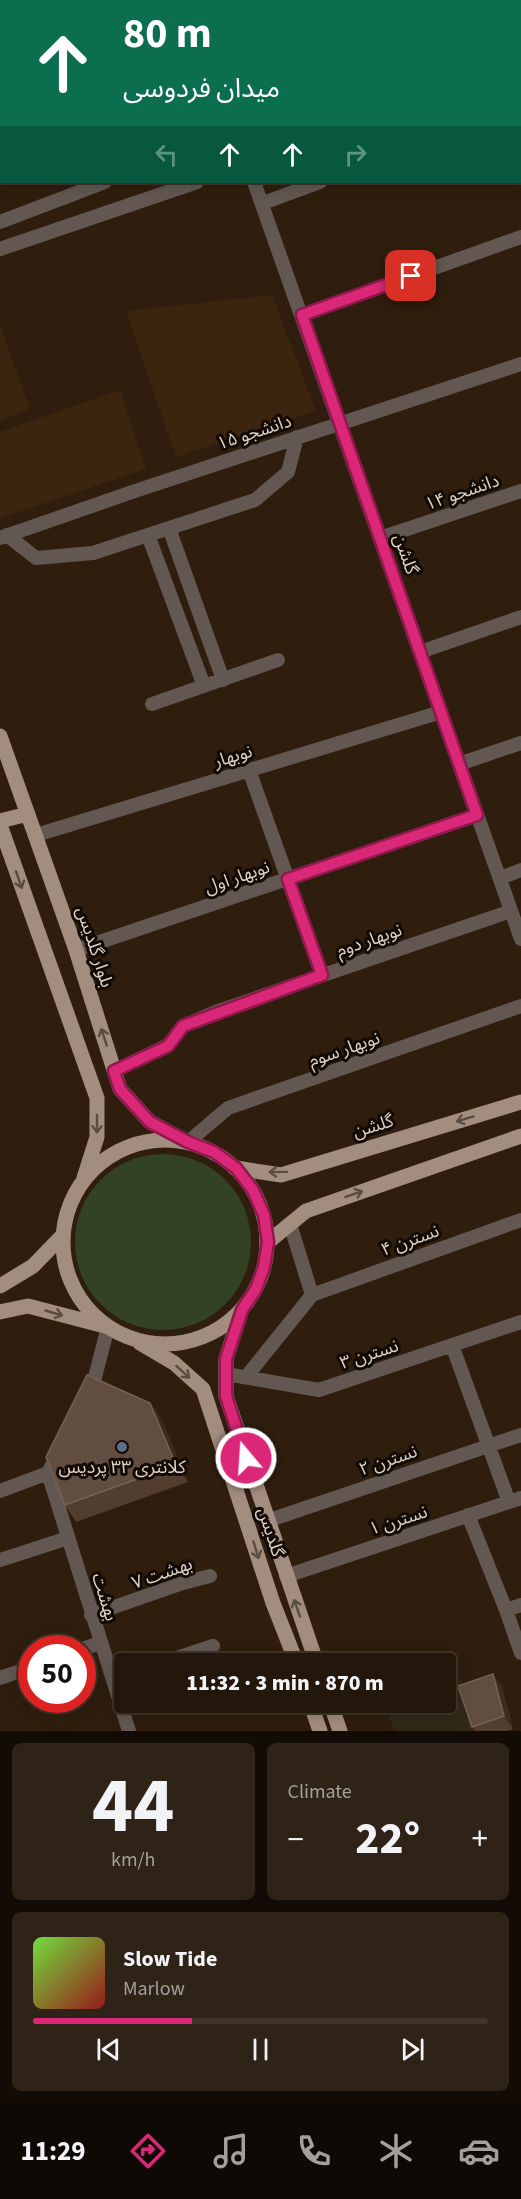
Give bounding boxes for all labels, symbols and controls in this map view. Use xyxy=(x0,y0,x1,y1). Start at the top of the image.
text: 80 m xyxy=(123,4,212,64)
icon: ahead xyxy=(24,24,102,102)
text: میدان فردوسی xyxy=(123,69,280,108)
icon: left xyxy=(150,138,183,171)
icon: ahead xyxy=(213,138,246,171)
icon: ahead xyxy=(276,138,309,171)
icon: right xyxy=(339,138,372,171)
pin xyxy=(385,250,436,301)
icon: arrive xyxy=(394,259,427,292)
street label: دانشجو ۱۵ xyxy=(214,409,295,456)
street label: دانشجو ۱۴ xyxy=(422,468,503,517)
street label: گلشن xyxy=(387,531,424,578)
street label: نوبهار xyxy=(210,739,256,774)
street label: نوبهار اول xyxy=(201,855,273,900)
one-way arrow xyxy=(15,870,26,889)
street label: بلوار گلدیس xyxy=(70,903,119,991)
street label: نوبهار دوم xyxy=(333,918,406,964)
street label: نوبهار سوم xyxy=(305,1026,384,1074)
one-way arrow xyxy=(97,1028,108,1047)
street label: گلشن xyxy=(350,1108,397,1144)
one-way arrow xyxy=(91,1114,103,1134)
one-way arrow xyxy=(456,1114,475,1125)
one-way arrow xyxy=(269,1167,288,1178)
one-way arrow xyxy=(344,1188,363,1199)
street label: نسترن ۴ xyxy=(378,1218,443,1263)
one-way arrow xyxy=(44,1308,63,1319)
street label: نسترن ۳ xyxy=(337,1333,402,1376)
one-way arrow xyxy=(176,1365,191,1379)
position arrow xyxy=(214,1426,278,1490)
street label: نسترن ۲ xyxy=(356,1439,421,1482)
marker: کلانتری ۳۳ پردیس xyxy=(115,1440,129,1454)
place label: کلانتری ۳۳ پردیس xyxy=(58,1455,186,1480)
street label: نسترن ۱ xyxy=(366,1499,431,1542)
street label: گلدیس xyxy=(251,1504,290,1561)
one-way arrow xyxy=(251,1540,262,1559)
street label: بهشت ۷ xyxy=(128,1551,196,1596)
street label: بهشت xyxy=(85,1570,124,1624)
one-way arrow xyxy=(290,1599,301,1618)
speed limit sign: 50 xyxy=(18,1635,96,1713)
text: 11:32 · 3 min · 870 m xyxy=(186,1667,384,1699)
text: 44 xyxy=(92,1751,174,1862)
text: Climate xyxy=(288,1778,352,1806)
text: 22° xyxy=(355,1807,420,1871)
text: − xyxy=(288,1816,304,1863)
text: + xyxy=(472,1816,488,1863)
text: km/h xyxy=(111,1846,155,1874)
text: Slow Tide xyxy=(123,1943,217,1975)
text: Marlow xyxy=(123,1975,185,2003)
icon: previous xyxy=(92,2033,125,2066)
icon: pause xyxy=(244,2033,277,2066)
icon: next xyxy=(396,2033,429,2066)
icon: directions xyxy=(127,2130,169,2172)
icon: music xyxy=(210,2130,252,2172)
icon: phone xyxy=(293,2130,335,2172)
icon: climate xyxy=(375,2130,417,2172)
icon: car xyxy=(458,2130,500,2172)
text: 11:29 xyxy=(20,2132,86,2171)

